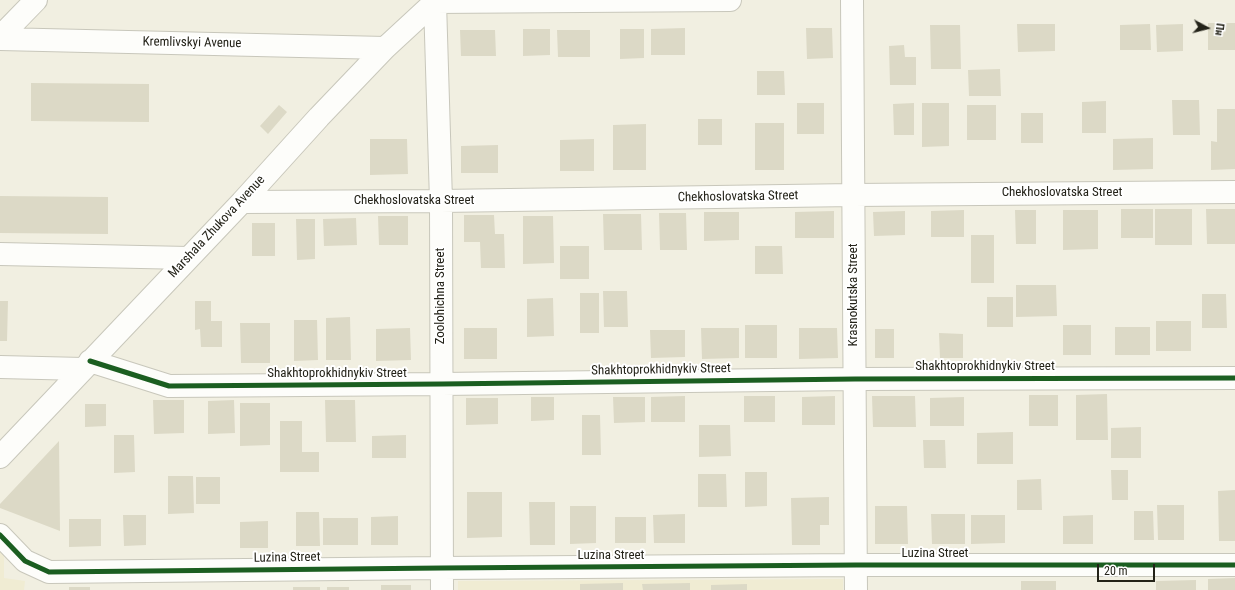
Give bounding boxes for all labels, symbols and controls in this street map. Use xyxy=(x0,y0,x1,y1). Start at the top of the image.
north arrow xyxy=(1187,8,1227,48)
text: Пн xyxy=(1212,23,1227,36)
street label: Kremlivskyi Avenue xyxy=(142,34,242,52)
street label: Marshala Zhukova Avenue xyxy=(165,173,269,281)
street label: Chekhoslovatska Street xyxy=(1002,185,1122,201)
street label: Chekhoslovatska Street xyxy=(678,188,798,206)
street label: Chekhoslovatska Street xyxy=(354,193,474,209)
street label: Krasnokutska Street xyxy=(846,243,862,347)
street label: Zoolohichna Street xyxy=(433,248,449,344)
street label: Shakhtoprokhidnykiv Street xyxy=(915,359,1055,375)
street label: Shakhtoprokhidnykiv Street xyxy=(591,361,731,379)
street label: Shakhtoprokhidnykiv Street xyxy=(267,366,407,382)
street label: Luzina Street xyxy=(902,546,968,562)
street label: Luzina Street xyxy=(578,548,644,564)
street label: Luzina Street xyxy=(253,550,321,566)
scale bar xyxy=(1099,556,1157,582)
text: 20 m xyxy=(1104,564,1128,578)

